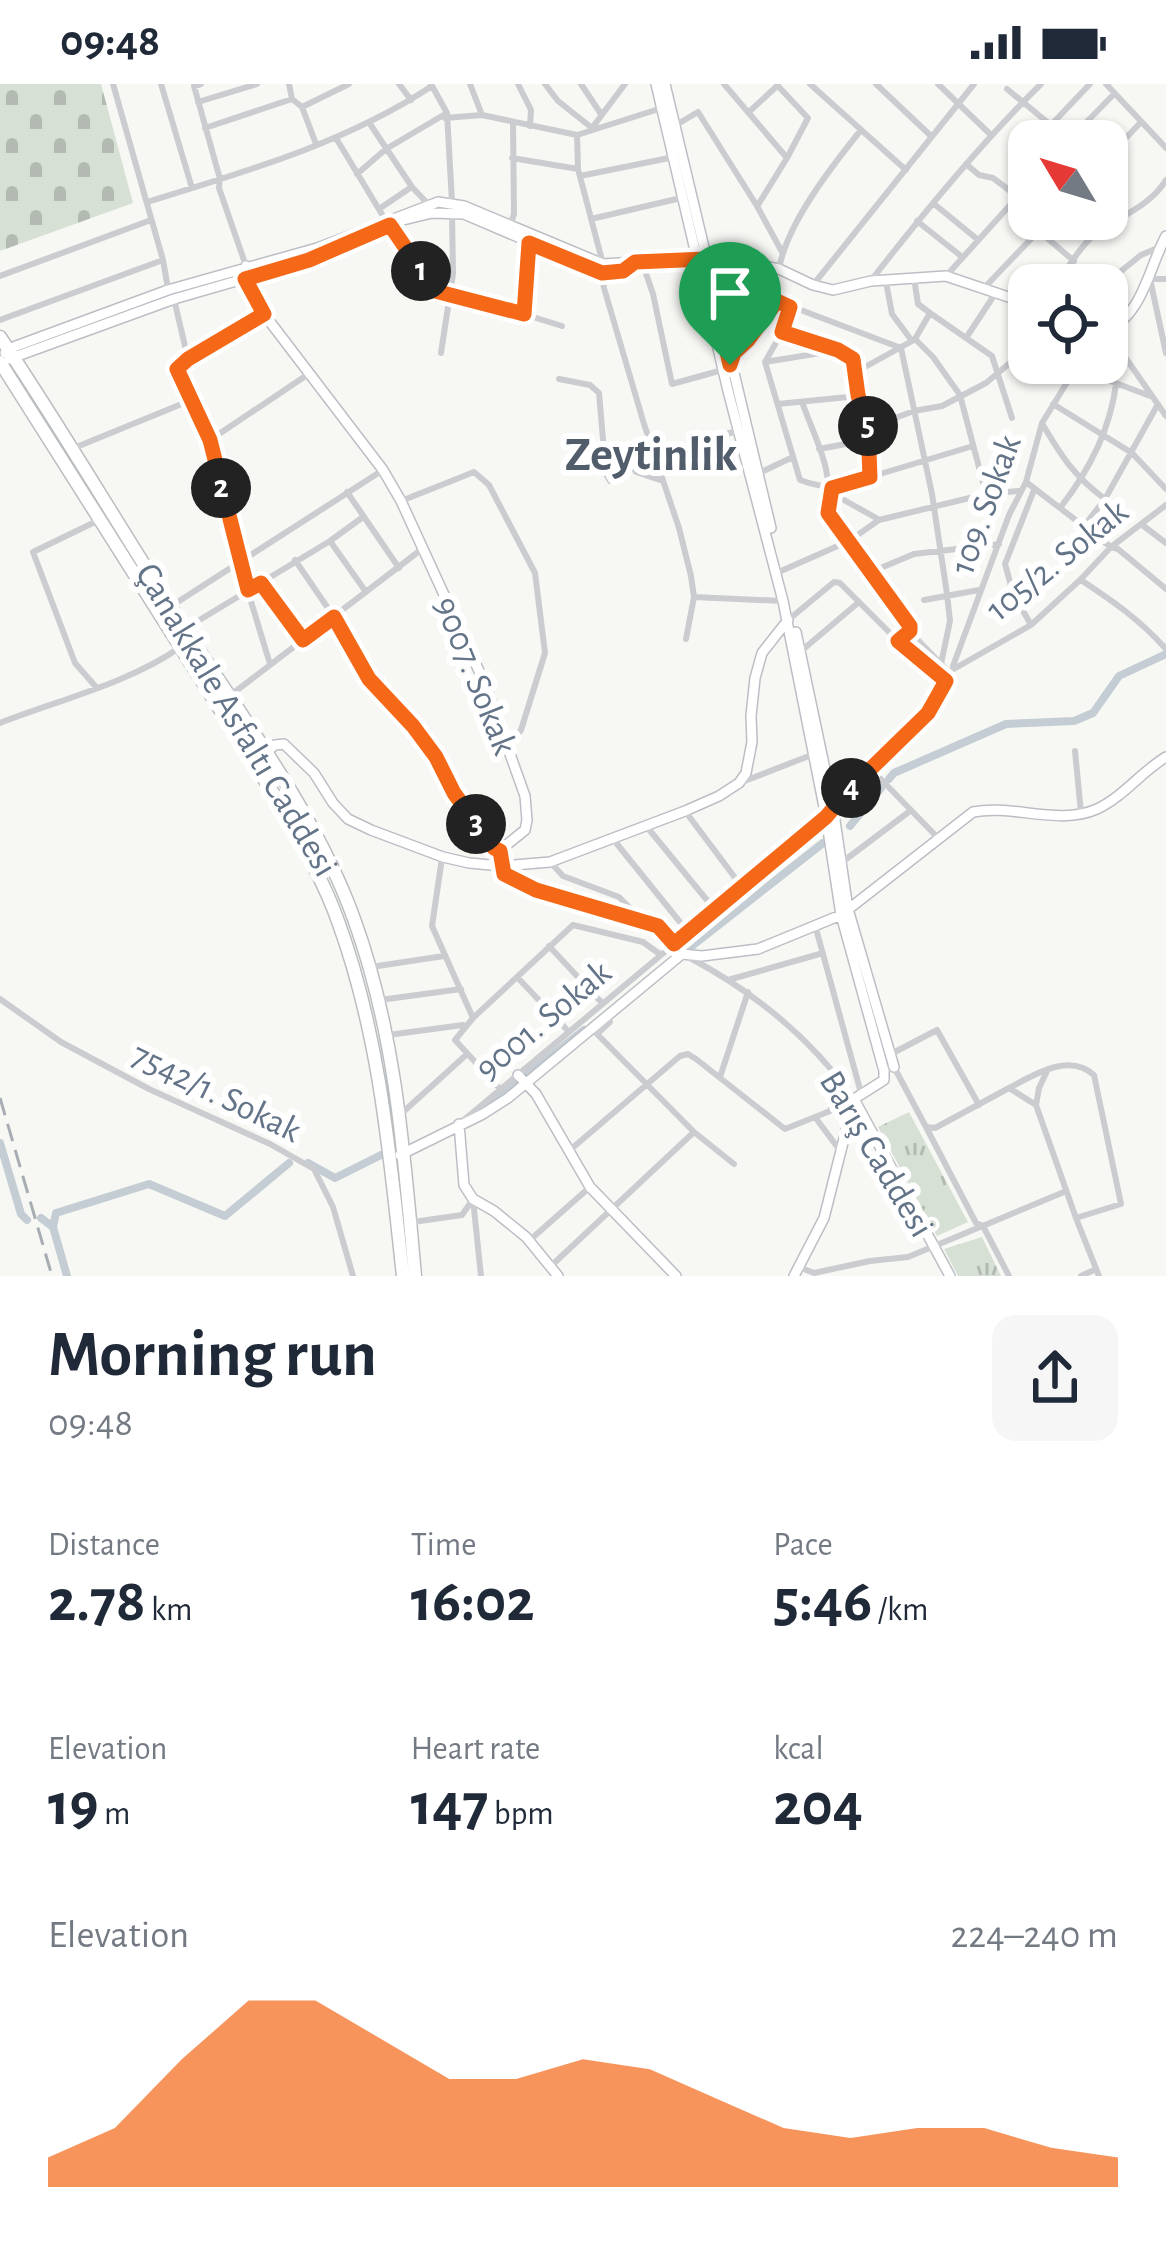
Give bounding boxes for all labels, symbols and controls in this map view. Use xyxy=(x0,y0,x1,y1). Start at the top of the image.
text: 09:48 xyxy=(60,19,160,64)
north arrow xyxy=(1008,120,1128,240)
map controls xyxy=(1008,120,1128,384)
pin: 1 xyxy=(391,241,451,301)
pin xyxy=(679,242,781,365)
text: 1 xyxy=(415,254,427,287)
icon: arrive xyxy=(697,260,763,326)
button: locate xyxy=(1008,264,1128,384)
pin: 5 xyxy=(838,396,898,456)
text: 5 xyxy=(861,409,875,442)
street label: 109. Sokak xyxy=(944,430,1028,579)
district label: Zeytinlik xyxy=(565,432,738,480)
pin: 2 xyxy=(191,458,251,518)
text: 2 xyxy=(213,471,229,504)
street label: 105/2. Sokak xyxy=(980,493,1135,628)
street label: Çanakkale Asfaltı Caddesi xyxy=(129,557,344,883)
street label: 9007. Sokak xyxy=(427,592,523,760)
pin: 4 xyxy=(821,758,881,818)
text: 4 xyxy=(843,771,859,804)
pin: 3 xyxy=(446,794,506,854)
text: 3 xyxy=(469,807,483,840)
street label: 9001. Sokak xyxy=(469,954,618,1087)
street label: 7542/1. Sokak xyxy=(126,1036,307,1149)
street label: Barış Caddesi xyxy=(813,1065,940,1243)
button: share xyxy=(992,1315,1118,1441)
text: Morning run xyxy=(48,1322,377,1388)
text: 09:48 xyxy=(48,1404,133,1443)
text: Distance xyxy=(48,1529,160,1562)
text: Time xyxy=(411,1529,476,1562)
text: Pace xyxy=(773,1529,833,1562)
text: 2.78 xyxy=(48,1572,146,1632)
text: 16:02 xyxy=(411,1572,535,1632)
text: 5:46 xyxy=(773,1572,872,1632)
text: km xyxy=(146,1594,192,1627)
text: /km xyxy=(872,1594,929,1627)
text: Elevation xyxy=(48,1733,167,1766)
text: Heart rate xyxy=(411,1733,540,1766)
text: kcal xyxy=(773,1733,824,1766)
text: 19 xyxy=(48,1776,99,1836)
text: 147 xyxy=(411,1776,488,1836)
text: 204 xyxy=(773,1776,863,1836)
text: m xyxy=(99,1798,130,1831)
text: bpm xyxy=(488,1798,554,1831)
text: Elevation xyxy=(48,1916,189,1955)
text: 224–240 m xyxy=(950,1916,1118,1955)

